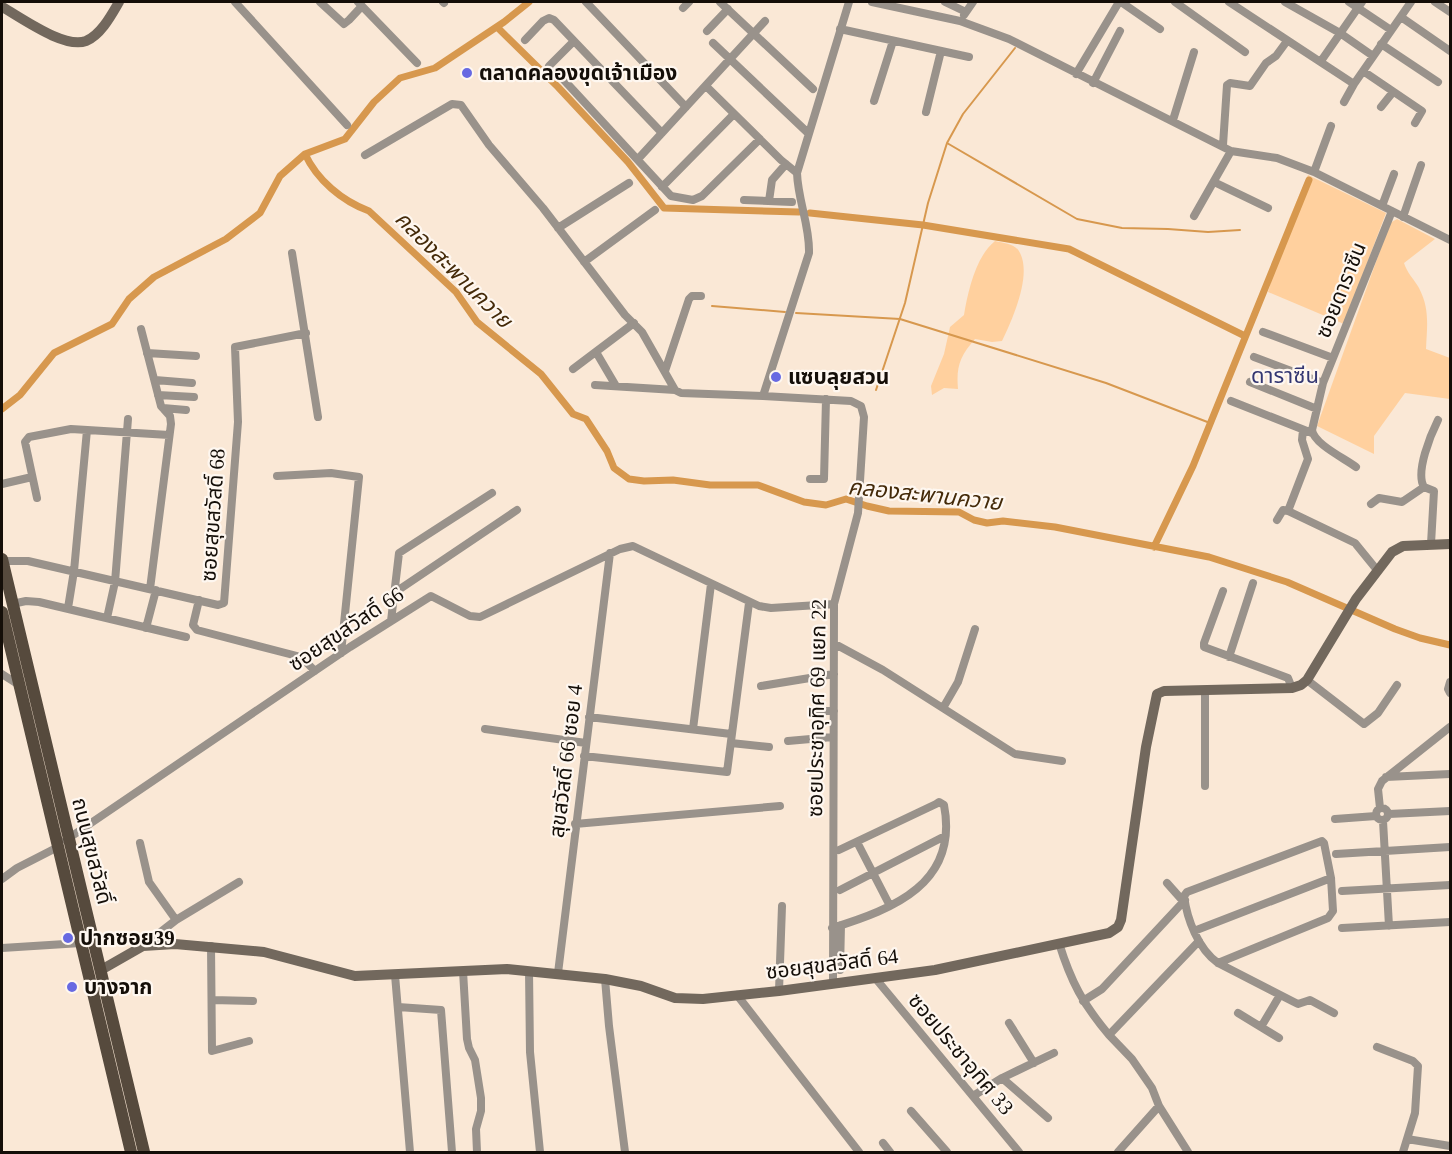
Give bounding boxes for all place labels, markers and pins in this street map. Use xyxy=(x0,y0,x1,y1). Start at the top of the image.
place label: ตลาดคลองขุดเจ้าเมือง xyxy=(479,61,677,86)
marker: ตลาดคลองขุดเจ้าเมือง xyxy=(460,66,474,80)
place label: แซบลุยสวน xyxy=(788,365,889,390)
marker: แซบลุยสวน xyxy=(769,370,783,384)
place label: ปากซอย39 xyxy=(80,926,175,950)
marker: ปากซอย39 xyxy=(61,931,75,945)
place label: บางจาก xyxy=(84,975,152,999)
marker: บางจาก xyxy=(65,980,79,994)

